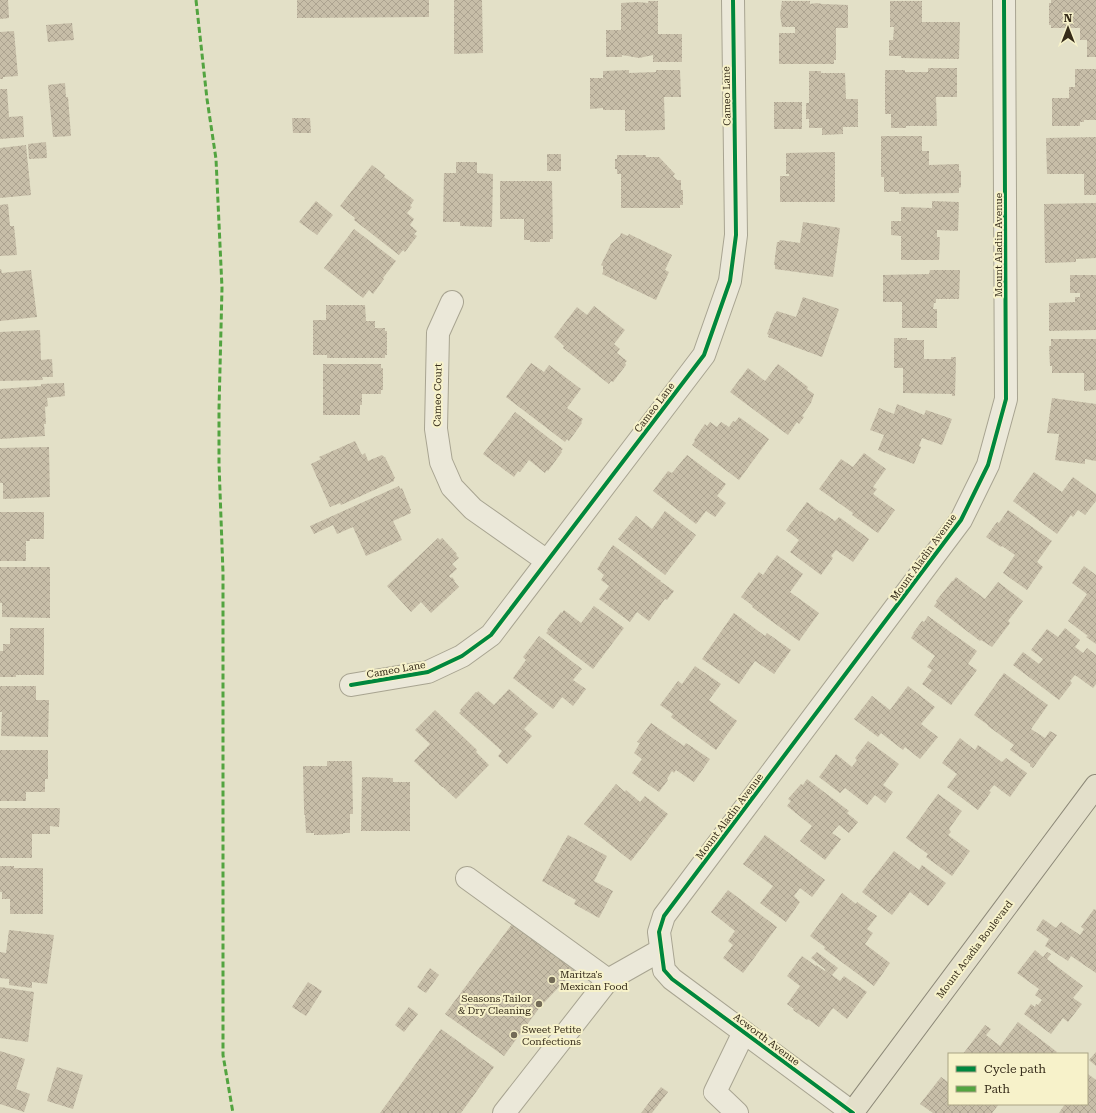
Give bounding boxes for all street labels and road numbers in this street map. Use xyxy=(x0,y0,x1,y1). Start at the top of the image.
street label: Cameo Lane xyxy=(720,66,733,126)
street label: Mount Aladin Avenue xyxy=(993,192,1004,297)
street label: Cameo Court xyxy=(431,363,444,427)
street label: Cameo Lane xyxy=(632,380,677,434)
street label: Mount Aladin Avenue xyxy=(888,511,959,603)
street label: Cameo Lane xyxy=(366,659,427,680)
street label: Mount Aladin Avenue xyxy=(694,771,766,861)
street label: Mount Acadia Boulevard xyxy=(934,898,1015,1000)
street label: Acworth Avenue xyxy=(732,1011,802,1068)

